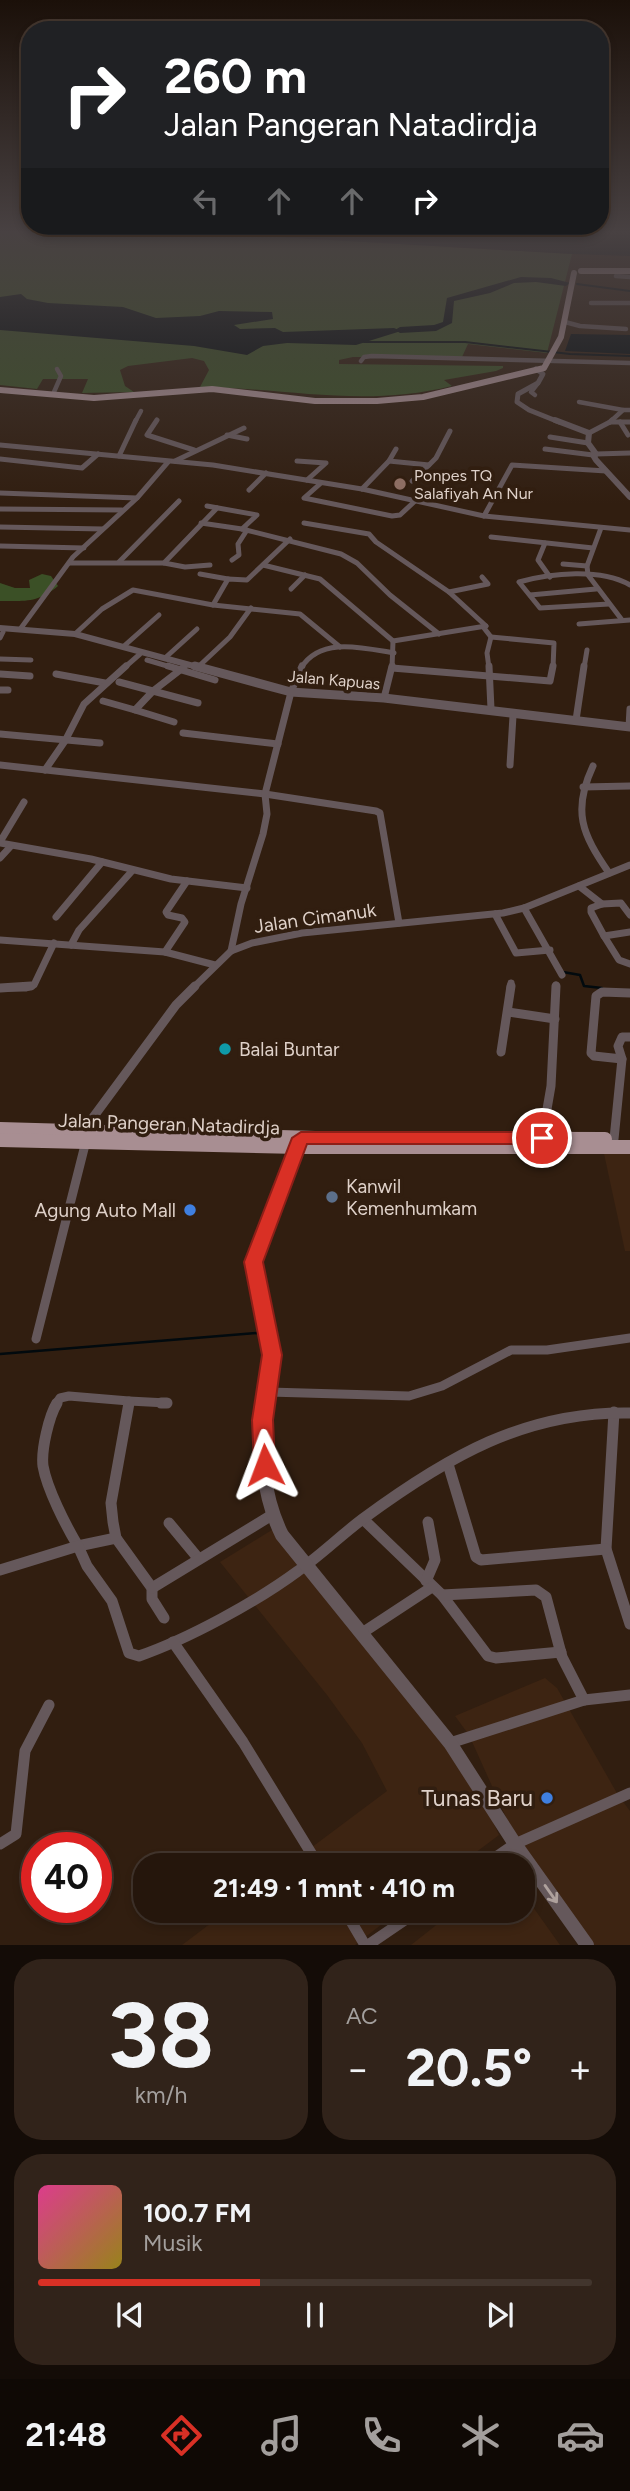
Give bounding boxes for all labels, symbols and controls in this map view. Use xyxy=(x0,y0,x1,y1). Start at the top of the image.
text: 260 m xyxy=(164,46,307,105)
icon: right xyxy=(49,49,140,140)
text: Jalan Pangeran Natadirdja xyxy=(164,106,538,144)
icon: left xyxy=(187,182,225,220)
icon: ahead xyxy=(260,182,298,220)
icon: ahead xyxy=(333,182,371,220)
icon: right xyxy=(406,182,444,220)
place label: Ponpes TQ Salafiyah An Nur xyxy=(414,466,534,503)
marker: Ponpes TQ Salafiyah An Nur xyxy=(392,476,408,492)
street label: Jalan Kapuas xyxy=(287,666,381,694)
street label: Jalan Cimanuk xyxy=(252,898,378,938)
place label: Balai Buntar xyxy=(239,1038,340,1061)
marker: Balai Buntar xyxy=(217,1041,233,1057)
pin xyxy=(512,1108,572,1168)
street label: Jalan Pangeran Natadirdja xyxy=(58,1109,280,1139)
icon: arrive xyxy=(523,1119,561,1157)
place label: Kanwil Kemenhumkam xyxy=(346,1175,477,1220)
marker: Kanwil Kemenhumkam xyxy=(324,1189,340,1205)
place label: Agung Auto Mall xyxy=(35,1199,176,1222)
marker: Agung Auto Mall xyxy=(182,1202,198,1218)
position arrow xyxy=(228,1428,302,1502)
place label: Tunas Baru xyxy=(421,1784,533,1812)
marker: Tunas Baru xyxy=(539,1790,555,1806)
speed limit sign: 40 xyxy=(21,1832,112,1923)
text: 21:49 · 1 mnt · 410 m xyxy=(213,1872,455,1904)
one-way arrow xyxy=(544,1884,558,1903)
text: 38 xyxy=(108,1981,214,2090)
text: AC xyxy=(346,2002,378,2030)
text: 20.5° xyxy=(406,2037,532,2099)
text: − xyxy=(346,2046,370,2092)
text: + xyxy=(568,2046,592,2092)
text: km/h xyxy=(135,2081,187,2109)
text: 100.7 FM xyxy=(143,2197,251,2229)
text: Musik xyxy=(143,2229,203,2257)
icon: previous xyxy=(111,2296,149,2334)
icon: pause xyxy=(296,2296,334,2334)
icon: next xyxy=(481,2296,519,2334)
icon: directions xyxy=(157,2411,206,2460)
icon: music xyxy=(257,2411,306,2460)
icon: phone xyxy=(357,2411,406,2460)
icon: climate xyxy=(456,2411,505,2460)
icon: car xyxy=(556,2411,605,2460)
text: 21:48 xyxy=(25,2416,107,2454)

